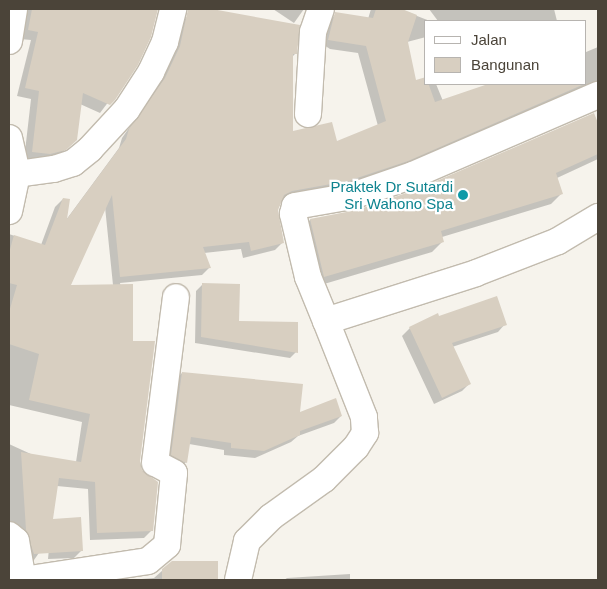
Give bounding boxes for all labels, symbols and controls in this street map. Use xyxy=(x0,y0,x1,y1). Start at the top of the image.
legend xyxy=(424,20,587,85)
text: Jalan xyxy=(471,31,507,48)
text: Bangunan xyxy=(471,56,539,73)
place label: Praktek Dr Sutardi Sri Wahono Spa xyxy=(330,177,453,212)
marker: Praktek Dr Sutardi Sri Wahono Spa xyxy=(457,189,469,201)

